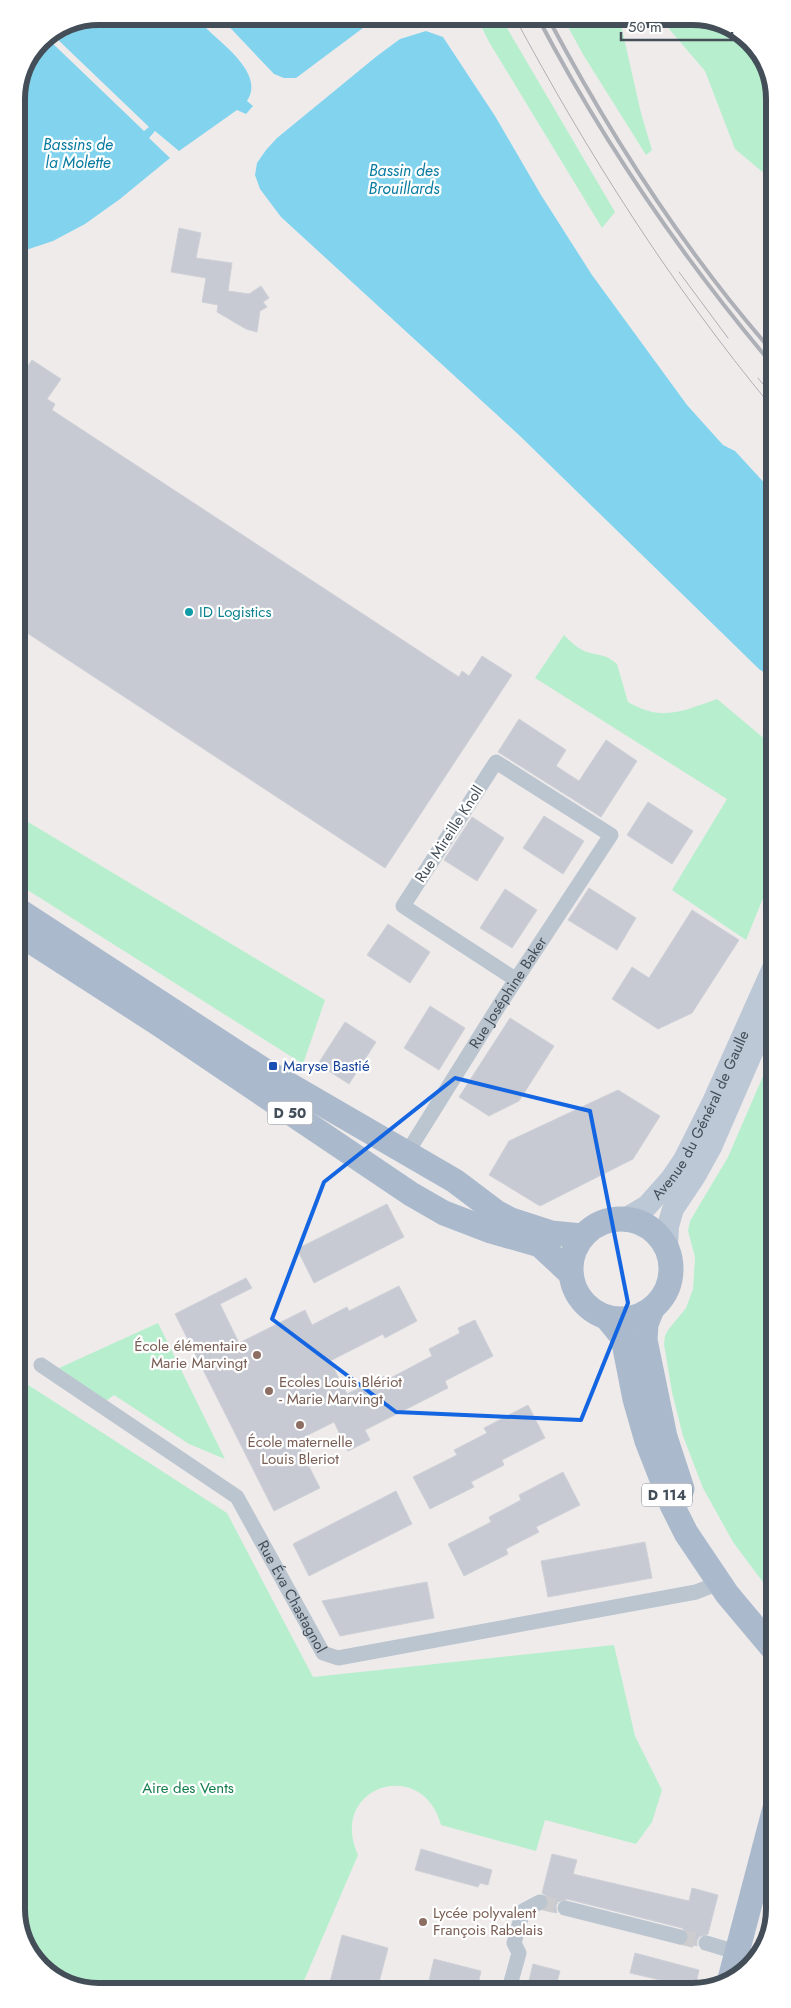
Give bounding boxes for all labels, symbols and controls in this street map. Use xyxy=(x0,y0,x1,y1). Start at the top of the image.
scale bar xyxy=(621,10,732,42)
text: 50 m xyxy=(628,16,662,38)
water label: Bassins de la Molette xyxy=(43,133,113,174)
water label: Bassin des Brouillards xyxy=(369,159,440,200)
place label: ID Logistics xyxy=(199,601,272,623)
marker: ID Logistics xyxy=(183,606,195,618)
street label: Rue Mireille Knoll xyxy=(409,781,489,887)
street label: Rue Joséphine Baker xyxy=(464,932,553,1053)
street label: Avenue du Général de Gaulle xyxy=(646,1027,755,1205)
place label: Maryse Bastié xyxy=(283,1055,370,1077)
marker: Maryse Bastié xyxy=(267,1060,279,1072)
road number: D 50 xyxy=(268,1102,312,1124)
place label: École élémentaire Marie Marvingt xyxy=(134,1335,247,1374)
marker: École élémentaire Marie Marvingt xyxy=(251,1349,263,1361)
place label: Ecoles Louis Blériot - Marie Marvingt xyxy=(279,1371,402,1410)
marker: Ecoles Louis Blériot - Marie Marvingt xyxy=(263,1385,275,1397)
marker: École maternelle Louis Bleriot xyxy=(294,1419,306,1431)
place label: École maternelle Louis Bleriot xyxy=(248,1431,353,1470)
road number: D 114 xyxy=(642,1484,692,1506)
street label: Rue Éva Chastagnol xyxy=(252,1536,332,1657)
park label: Aire des Vents xyxy=(142,1777,234,1799)
place label: Lycée polyvalent François Rabelais xyxy=(433,1902,543,1941)
marker: Lycée polyvalent François Rabelais xyxy=(417,1916,429,1928)

